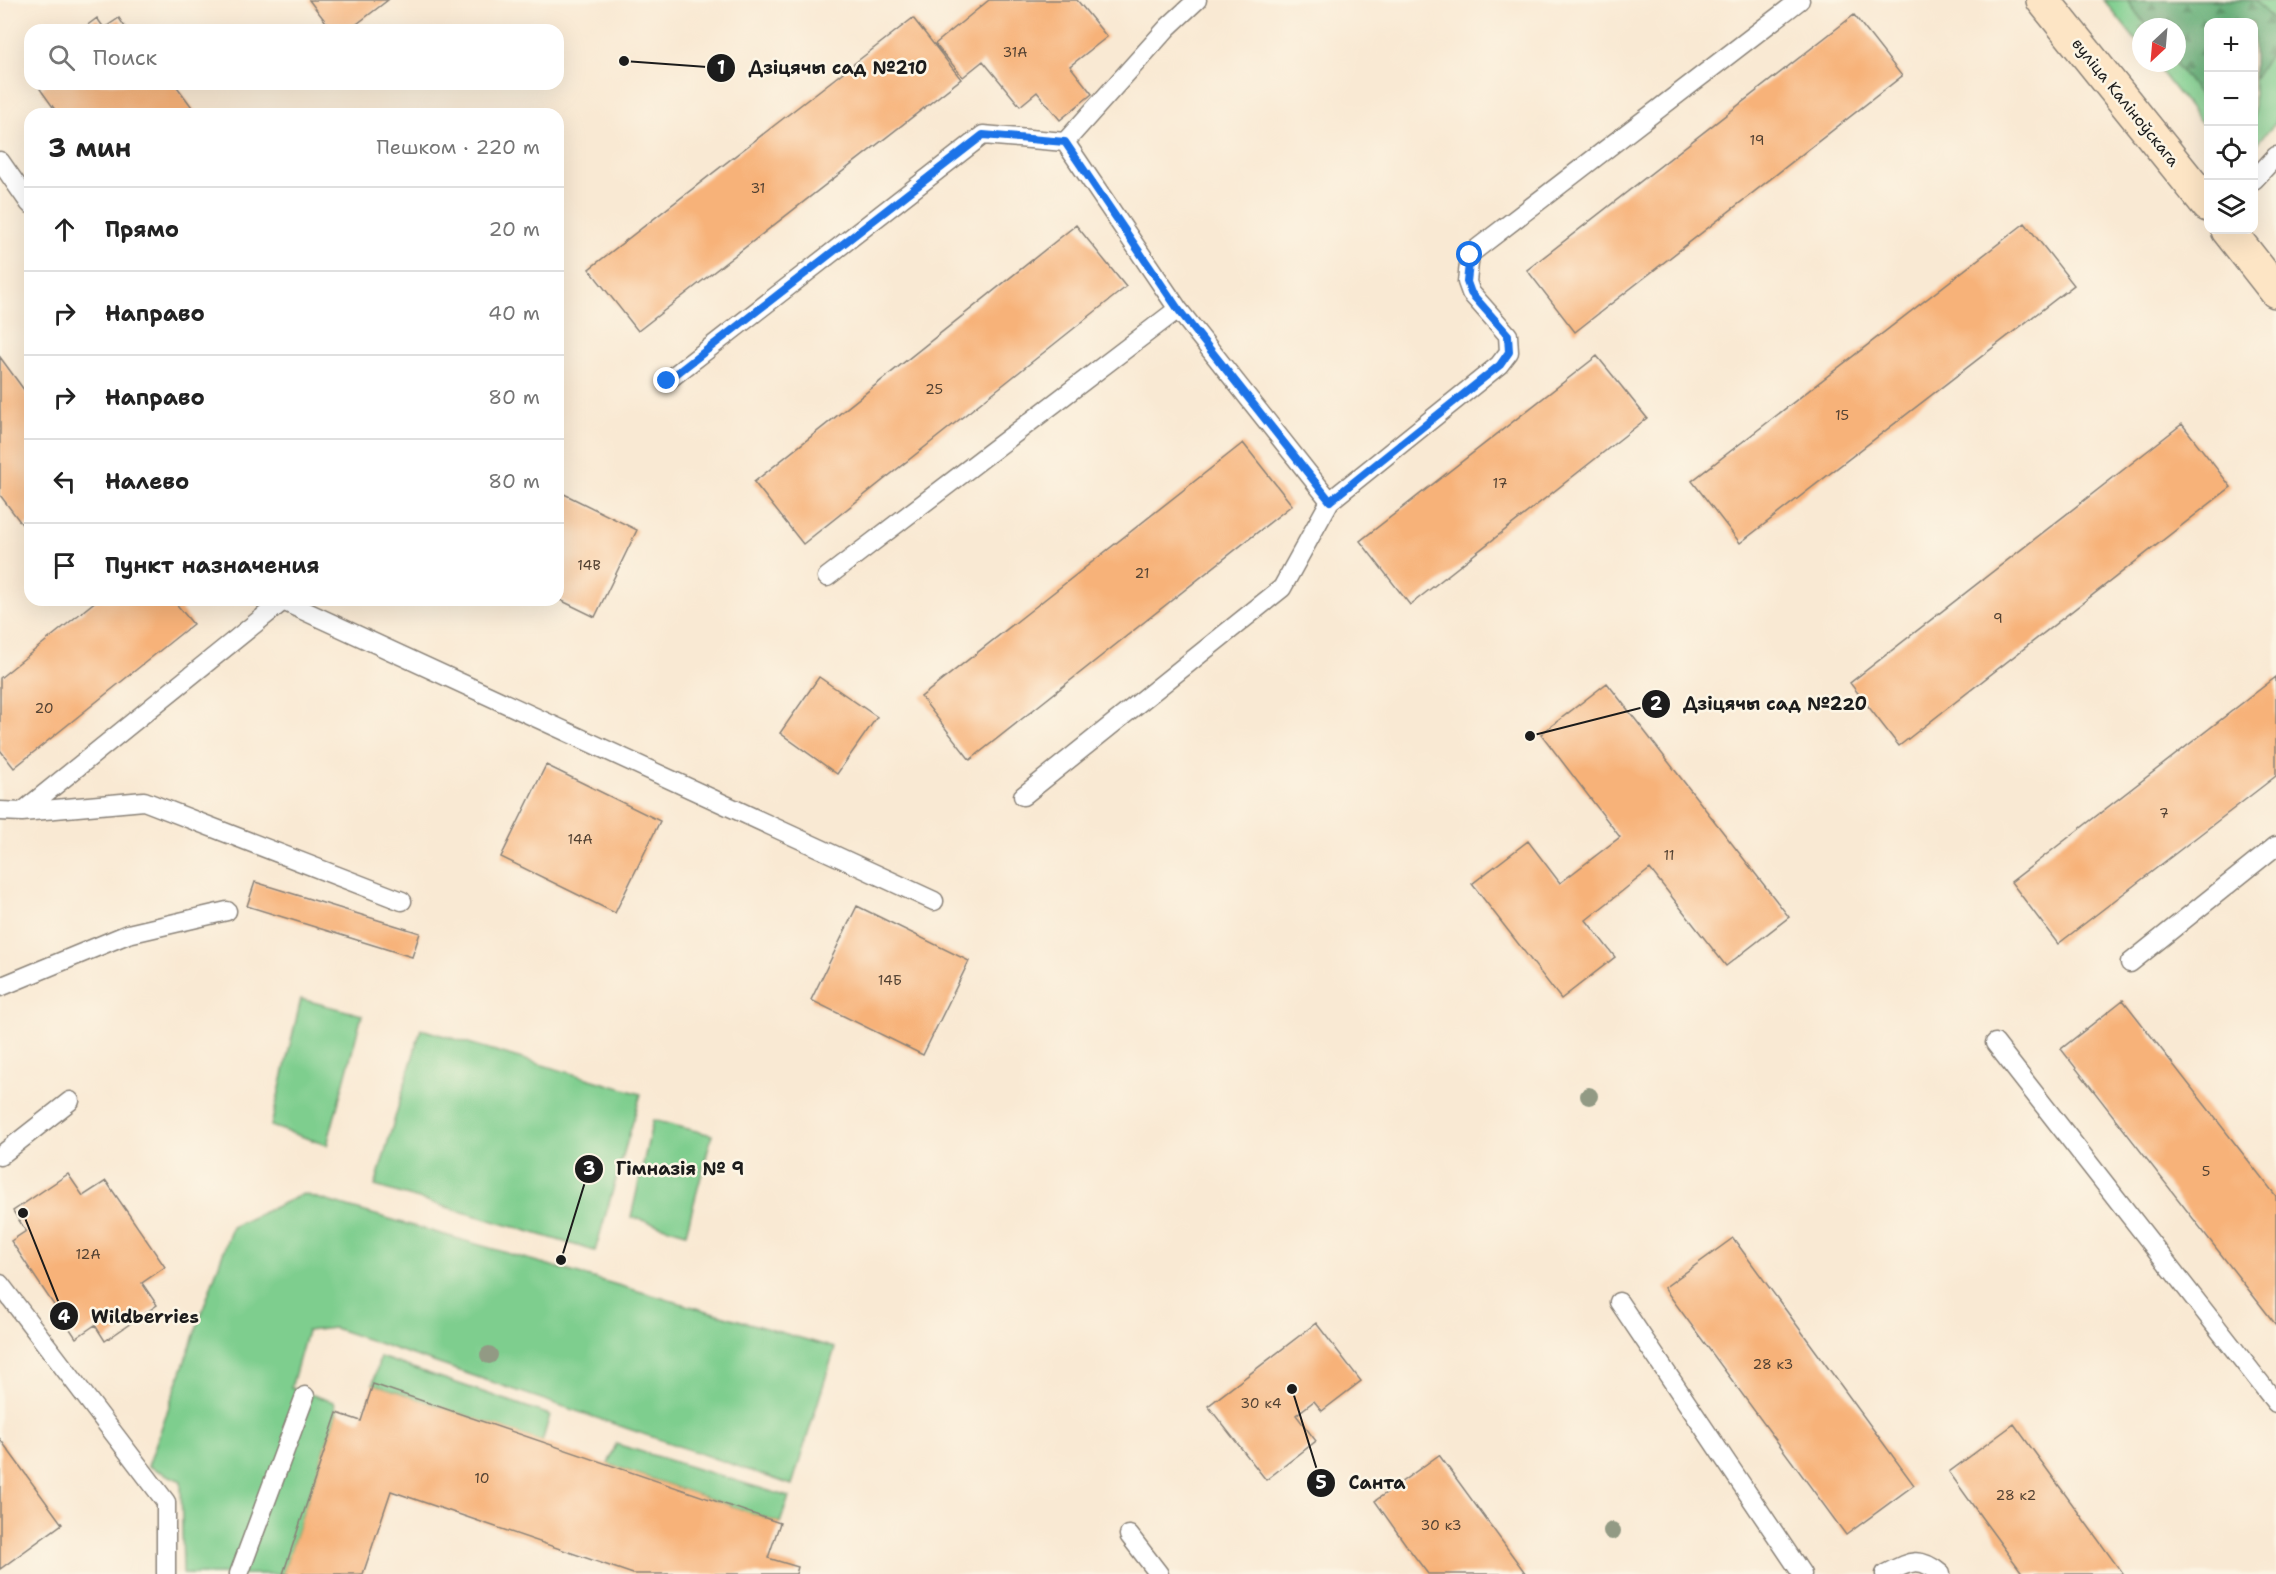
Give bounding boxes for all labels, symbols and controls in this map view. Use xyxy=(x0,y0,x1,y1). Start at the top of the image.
north arrow xyxy=(2132,18,2186,72)
map controls xyxy=(2204,18,2258,234)
button: + xyxy=(2204,18,2258,72)
search box xyxy=(24,24,564,90)
street label: вуліца Каліноўскага xyxy=(2067,34,2184,171)
icon: search xyxy=(45,41,78,74)
text: Поиск xyxy=(93,43,157,72)
house number: 31А xyxy=(1002,43,1028,61)
callout: Дзіцячы сад №210 xyxy=(706,50,939,86)
text: 1 xyxy=(717,56,725,80)
text: Дзіцячы сад №210 xyxy=(749,56,927,80)
button: − xyxy=(2204,72,2258,126)
button: locate xyxy=(2204,126,2258,180)
text: 3 мин xyxy=(48,130,131,165)
house number: 19 xyxy=(1749,131,1765,149)
text: Пешком · 220 m xyxy=(377,134,540,160)
house number: 31 xyxy=(751,179,765,197)
button: layers xyxy=(2204,180,2258,234)
icon: ahead xyxy=(48,213,81,246)
text: Прямо xyxy=(105,215,179,244)
text: 20 m xyxy=(489,216,540,242)
route start xyxy=(1456,241,1482,267)
icon: right xyxy=(48,297,81,330)
text: Направо xyxy=(105,299,205,328)
text: 40 m xyxy=(488,300,540,326)
route end xyxy=(653,367,679,393)
house number: 25 xyxy=(925,380,943,398)
icon: right xyxy=(48,381,81,414)
text: Направо xyxy=(105,383,205,412)
text: 80 m xyxy=(488,384,540,410)
house number: 15 xyxy=(1835,406,1849,424)
icon: left xyxy=(48,465,81,498)
text: Налево xyxy=(105,467,189,496)
text: 80 m xyxy=(488,468,540,494)
house number: 17 xyxy=(1493,474,1507,492)
icon: arrive xyxy=(48,549,81,582)
text: Пункт назначения xyxy=(105,551,319,580)
house number: 14В xyxy=(577,556,601,574)
house number: 21 xyxy=(1135,564,1149,582)
house number: 9 xyxy=(1993,609,2003,627)
callout: Дзіцячы сад №220 xyxy=(1641,686,1879,722)
text: 2 xyxy=(1650,692,1663,716)
text: Дзіцячы сад №220 xyxy=(1683,692,1867,716)
house number: 20 xyxy=(34,699,54,717)
house number: 7 xyxy=(2159,804,2169,822)
house number: 14А xyxy=(567,830,593,848)
house number: 11 xyxy=(1663,846,1675,864)
house number: 14Б xyxy=(878,971,902,989)
callout: Гімназія № 9 xyxy=(574,1151,756,1187)
text: 3 xyxy=(583,1157,595,1181)
text: Гімназія № 9 xyxy=(616,1157,744,1181)
house number: 5 xyxy=(2202,1162,2210,1180)
house number: 12А xyxy=(75,1245,101,1263)
callout: Wildberries xyxy=(49,1298,211,1334)
text: 4 xyxy=(58,1305,71,1329)
text: Wildberries xyxy=(91,1305,199,1329)
house number: 28 к3 xyxy=(1753,1355,1793,1373)
house number: 30 к4 xyxy=(1240,1394,1282,1412)
callout: Санта xyxy=(1306,1465,1417,1501)
house number: 10 xyxy=(474,1469,490,1487)
text: 5 xyxy=(1315,1471,1327,1495)
text: Санта xyxy=(1348,1471,1406,1495)
house number: 28 к2 xyxy=(1996,1486,2036,1504)
house number: 30 к3 xyxy=(1421,1516,1461,1534)

